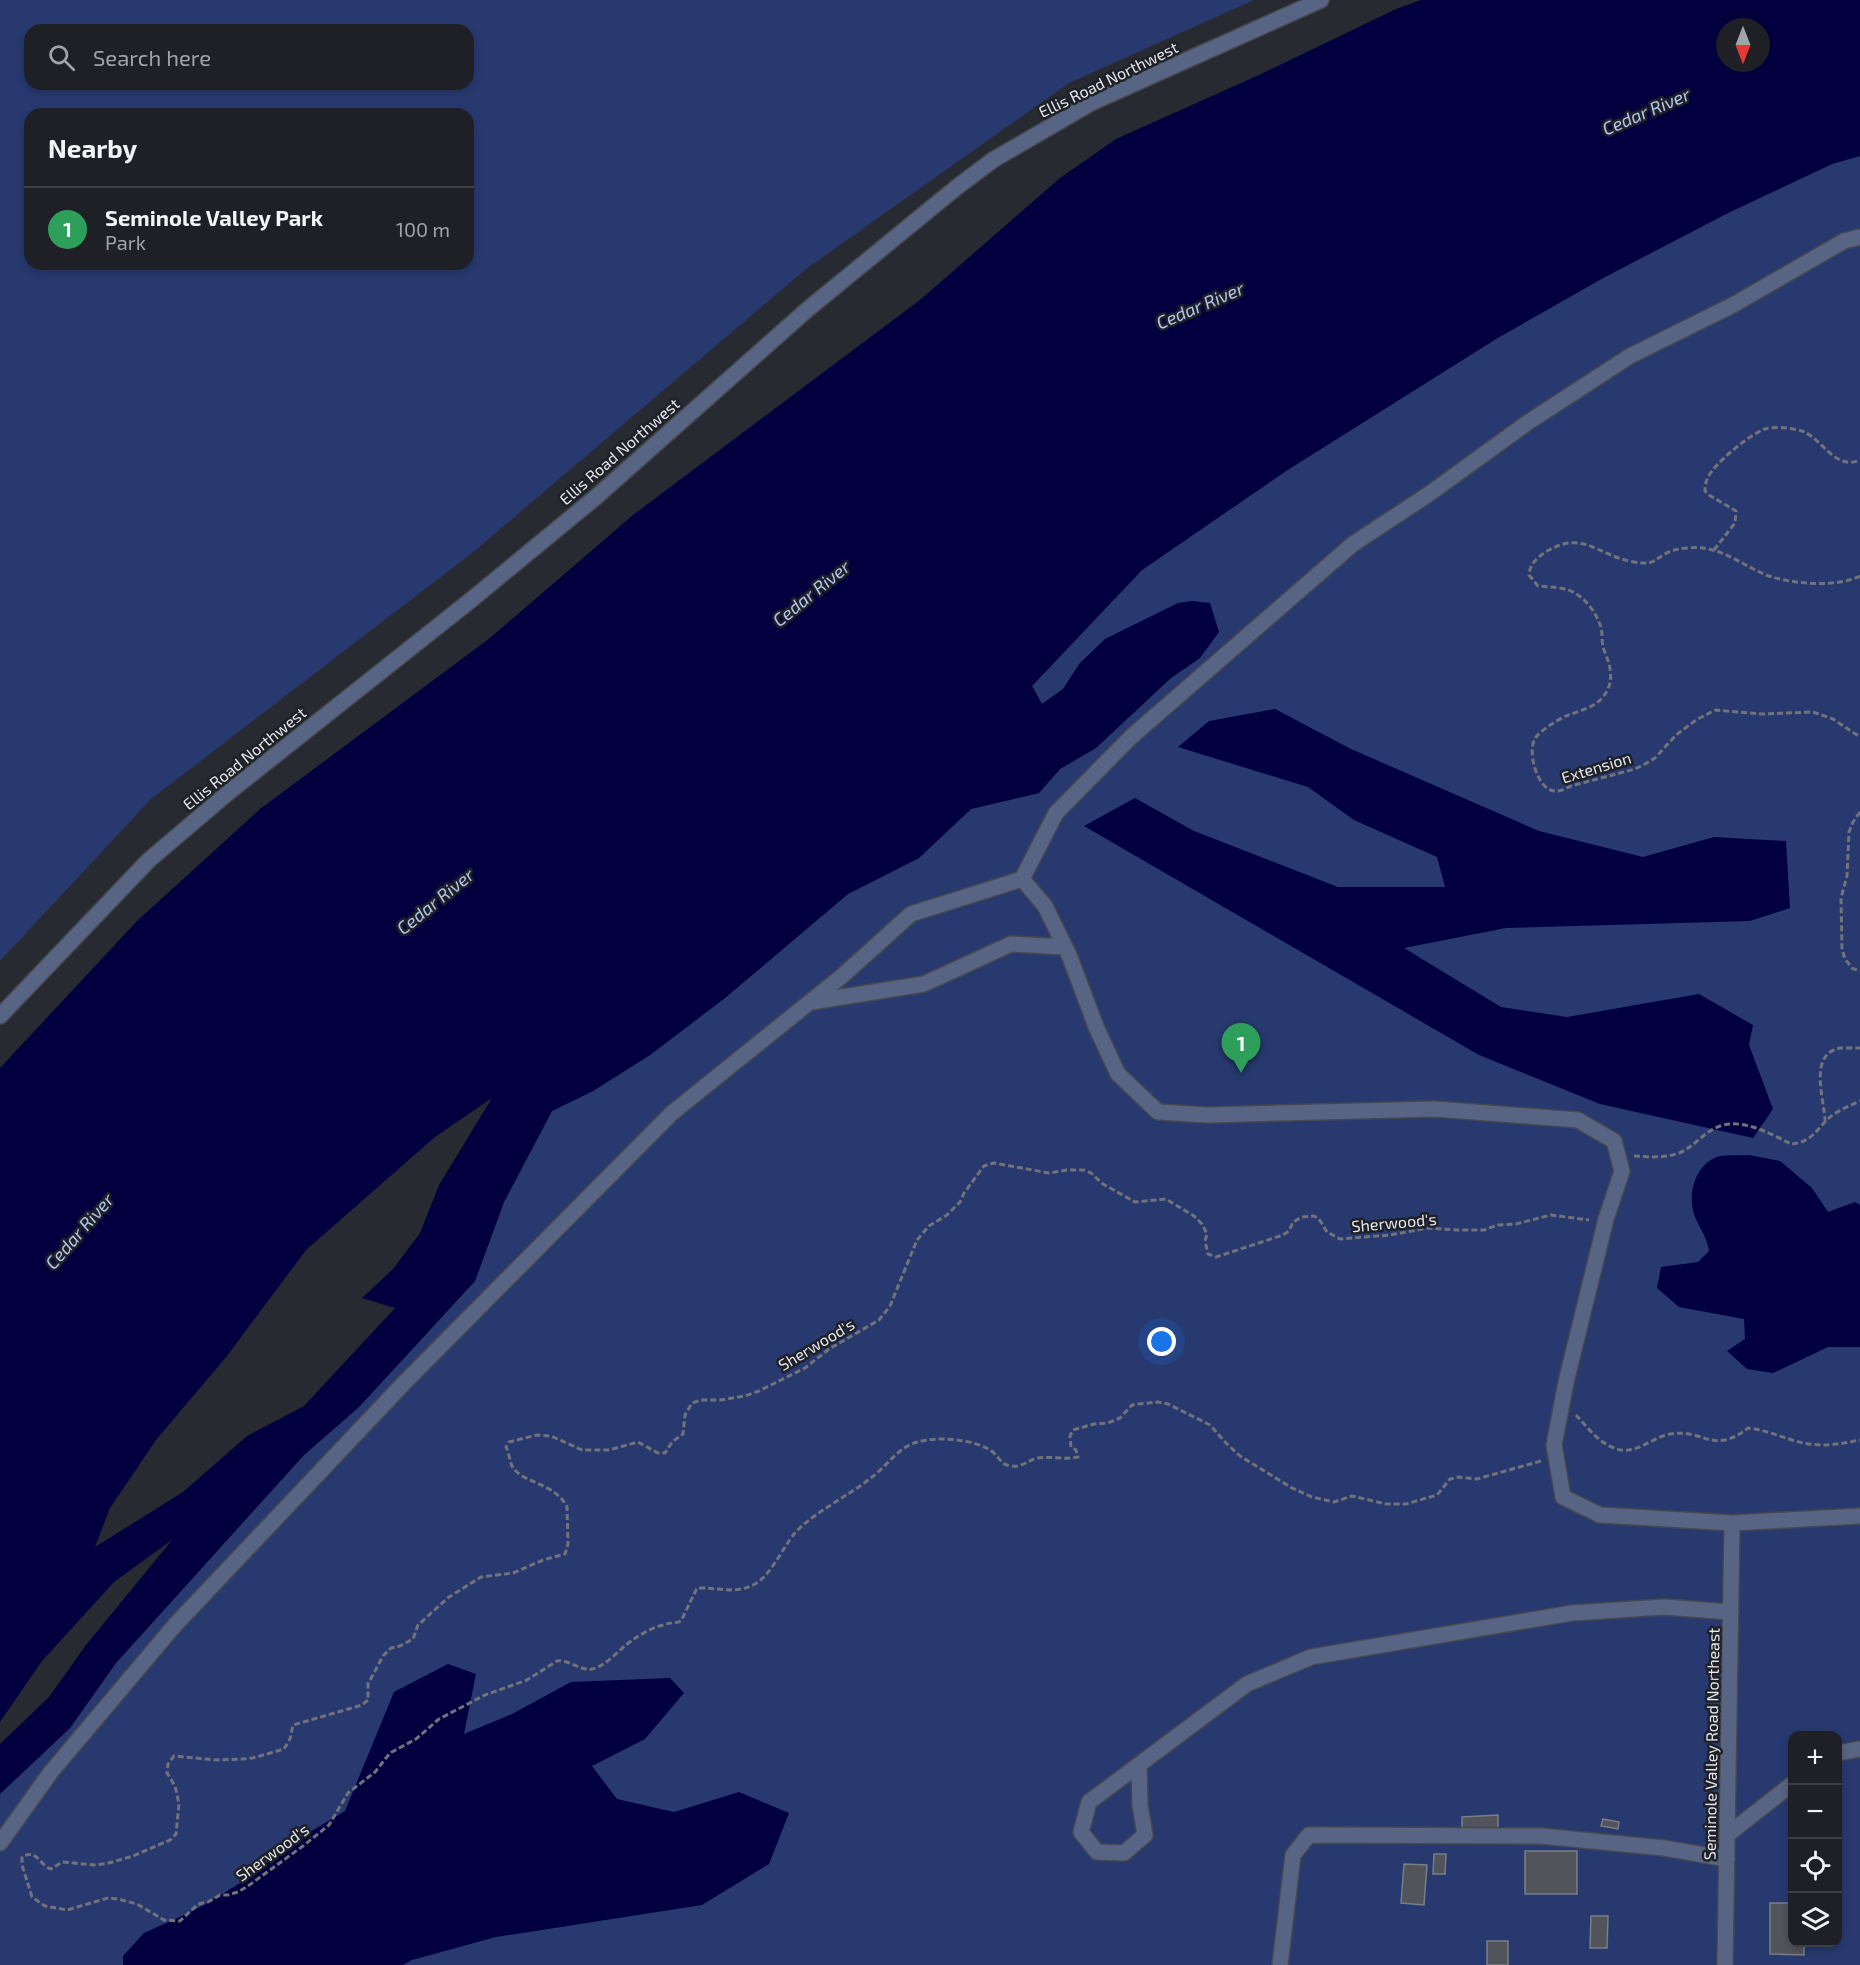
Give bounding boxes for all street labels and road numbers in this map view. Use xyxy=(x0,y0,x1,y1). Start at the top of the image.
street label: Ellis Road Northwest xyxy=(1035,37,1181,121)
street label: Ellis Road Northwest xyxy=(555,394,683,508)
street label: Ellis Road Northwest xyxy=(179,703,309,813)
street label: Extension xyxy=(1559,747,1633,787)
street label: Sherwood's xyxy=(1351,1209,1437,1235)
street label: Sherwood's xyxy=(775,1314,857,1374)
street label: Seminole Valley Road Northeast xyxy=(1699,1628,1723,1860)
street label: Sherwood's xyxy=(232,1819,312,1885)

